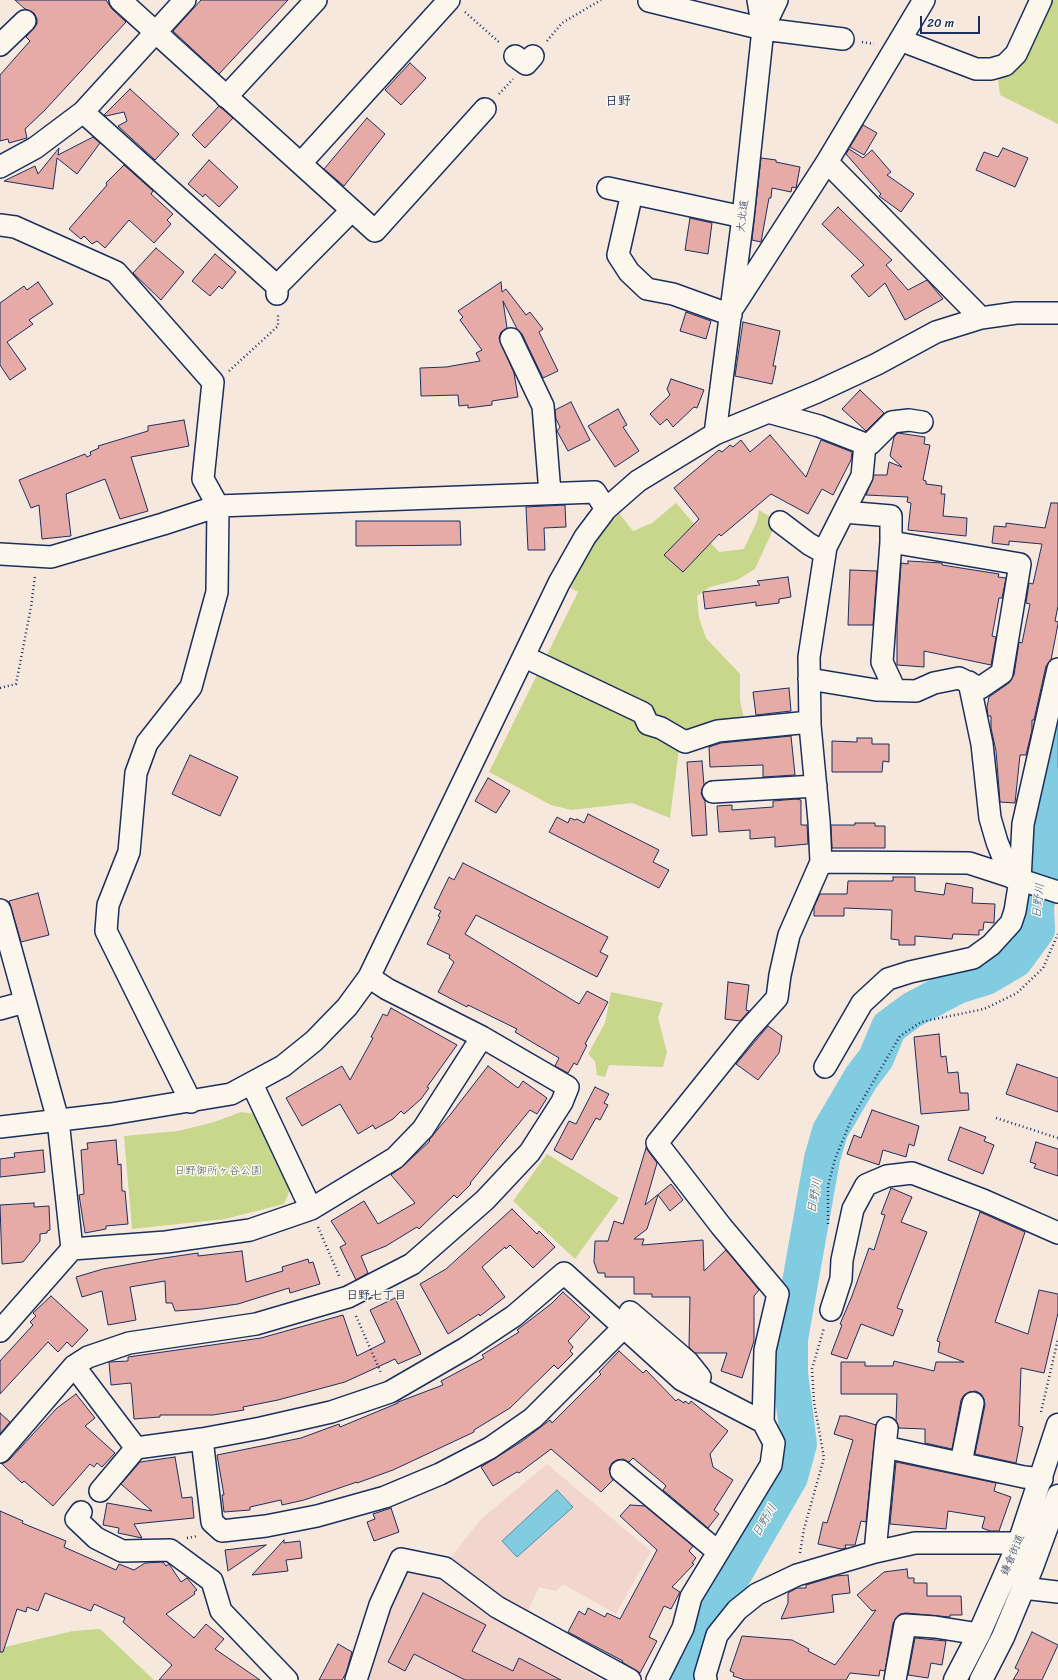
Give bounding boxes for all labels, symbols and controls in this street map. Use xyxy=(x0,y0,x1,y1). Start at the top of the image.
scale bar xyxy=(922,8,982,34)
text: 20 m xyxy=(927,12,954,34)
district label: 日野 xyxy=(605,94,631,110)
street label: 大北道 xyxy=(734,199,752,233)
water label: 日野川 xyxy=(1030,882,1048,920)
park label: 日野御所ヶ谷公園 xyxy=(174,1164,262,1178)
water label: 日野川 xyxy=(805,1177,825,1215)
district label: 日野七丁目 xyxy=(346,1289,406,1303)
water label: 日野川 xyxy=(750,1502,780,1540)
street label: 鎌倉街道 xyxy=(998,1532,1028,1578)

